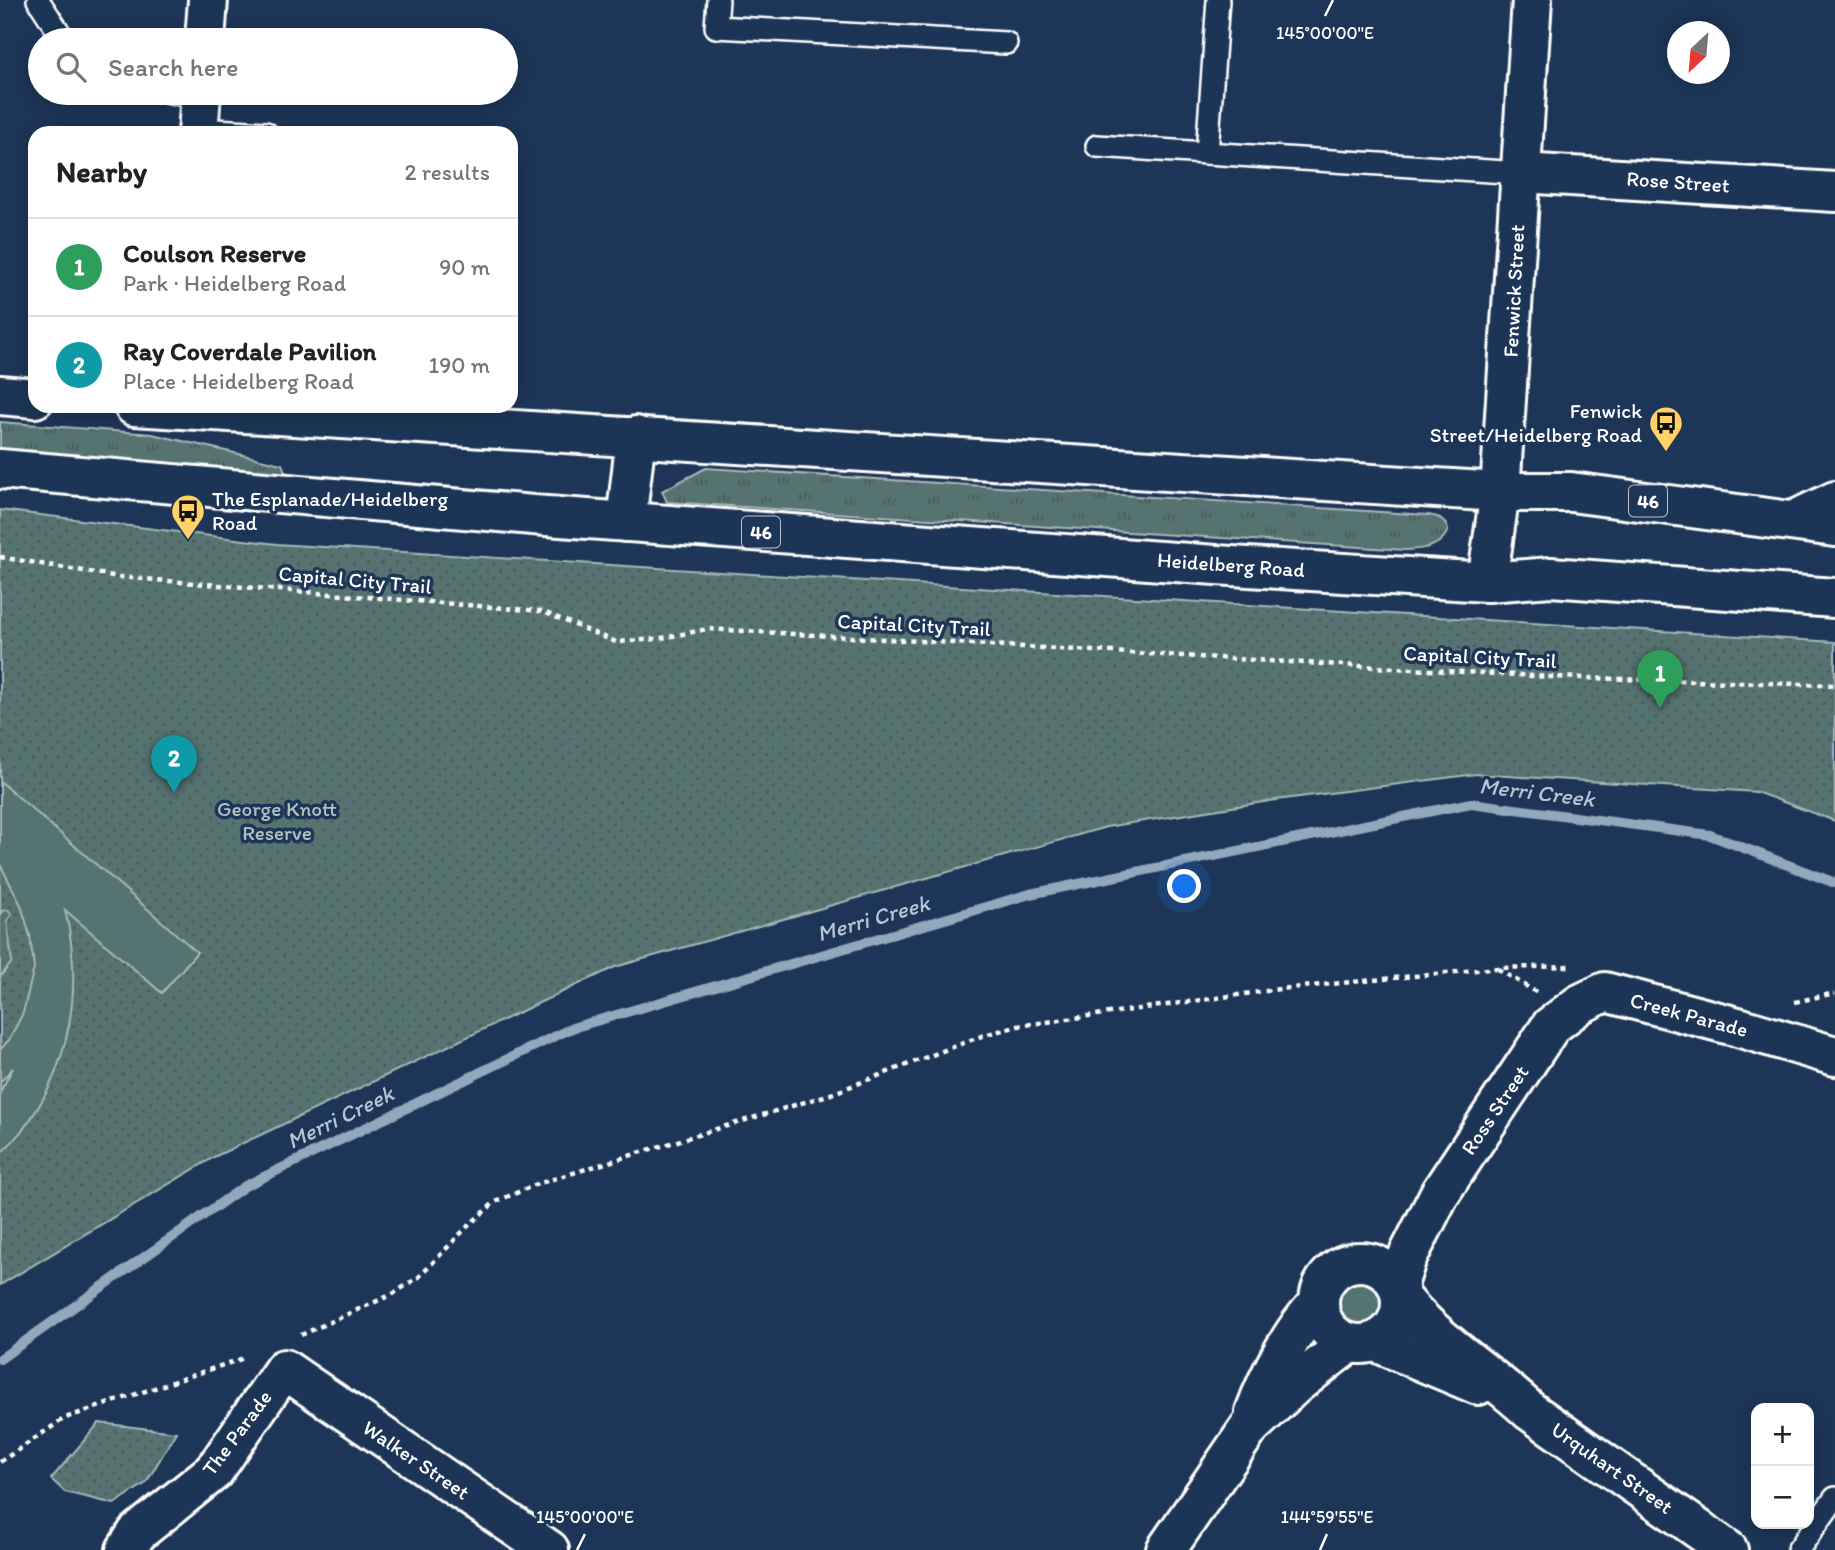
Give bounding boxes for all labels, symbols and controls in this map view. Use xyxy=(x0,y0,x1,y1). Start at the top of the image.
north arrow xyxy=(1667,21,1730,84)
text: 145°00'00"E xyxy=(1276,22,1374,44)
search box xyxy=(28,28,518,105)
icon: search xyxy=(52,48,90,86)
text: Search here xyxy=(108,51,238,83)
text: Nearby xyxy=(56,153,147,190)
text: 2 results xyxy=(404,158,490,186)
street label: Rose Street xyxy=(1626,165,1731,198)
street label: Fenwick Street xyxy=(1498,224,1529,358)
text: Coulson Reserve xyxy=(123,237,306,269)
text: 1 xyxy=(74,253,84,281)
text: 90 m xyxy=(439,253,490,281)
text: Park · Heidelberg Road xyxy=(123,269,346,297)
text: Ray Coverdale Pavilion xyxy=(123,335,376,367)
text: 2 xyxy=(73,351,85,379)
text: 190 m xyxy=(429,351,490,379)
text: Place · Heidelberg Road xyxy=(123,367,354,395)
place label: Fenwick Street/Heidelberg Road xyxy=(1430,398,1643,447)
bus stop icon: Fenwick Street/Heidelberg Road xyxy=(1647,404,1685,453)
place label: The Esplanade/Heidelberg Road xyxy=(212,486,448,535)
road number: 46 xyxy=(1629,486,1667,516)
bus stop icon: The Esplanade/Heidelberg Road xyxy=(169,492,207,541)
road number: 46 xyxy=(742,516,780,548)
street label: Heidelberg Road xyxy=(1156,547,1306,582)
street label: Capital City Trail xyxy=(278,560,433,599)
street label: Capital City Trail xyxy=(837,608,991,641)
street label: Capital City Trail xyxy=(1403,640,1557,673)
pin: 1 xyxy=(1637,650,1683,708)
pin: 2 xyxy=(151,735,197,793)
water label: Merri Creek xyxy=(1478,771,1597,813)
park label: George Knott Reserve xyxy=(217,796,337,845)
your location xyxy=(1167,869,1201,903)
water label: Merri Creek xyxy=(813,888,934,947)
street label: Creek Parade xyxy=(1628,987,1751,1042)
street label: Ross Street xyxy=(1456,1060,1534,1159)
water label: Merri Creek xyxy=(282,1079,399,1155)
street label: The Parade xyxy=(196,1385,277,1480)
map controls xyxy=(1751,1403,1814,1529)
button: + xyxy=(1751,1403,1814,1466)
street label: Walker Street xyxy=(358,1415,475,1505)
street label: Urquhart Street xyxy=(1547,1416,1678,1519)
button: − xyxy=(1751,1466,1814,1529)
text: 145°00'00"E xyxy=(536,1506,634,1528)
text: 144°59'55"E xyxy=(1281,1506,1374,1528)

